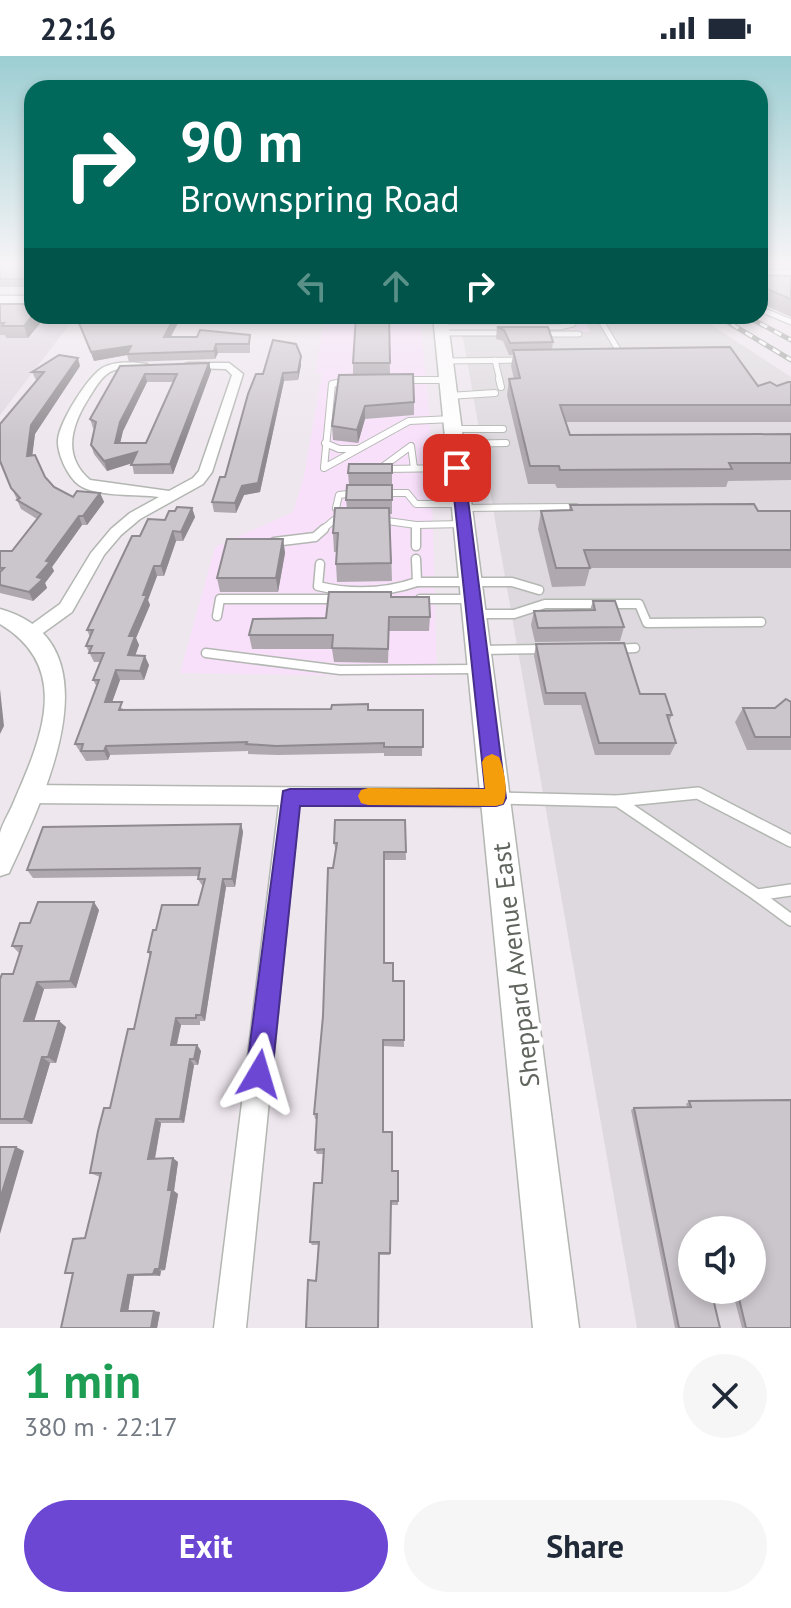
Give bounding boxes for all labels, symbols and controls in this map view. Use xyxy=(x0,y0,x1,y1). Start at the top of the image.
text: 22:16 xyxy=(40,9,116,48)
text: 90 m xyxy=(180,105,303,177)
icon: right xyxy=(48,112,152,216)
text: Brownspring Road xyxy=(180,175,460,222)
icon: left xyxy=(290,264,334,308)
icon: ahead xyxy=(374,264,418,308)
icon: right xyxy=(458,264,502,308)
pin xyxy=(423,434,491,502)
icon: arrive xyxy=(435,446,479,490)
street label: Sheppard Avenue East xyxy=(484,841,546,1089)
position arrow xyxy=(217,1032,301,1116)
map controls xyxy=(678,1216,766,1304)
button: sound xyxy=(678,1216,766,1304)
text: 1 min xyxy=(24,1349,141,1411)
button: close xyxy=(683,1354,767,1438)
text: 380 m · 22:17 xyxy=(24,1410,178,1443)
button: Exit xyxy=(24,1500,388,1592)
button: Share xyxy=(404,1500,767,1592)

